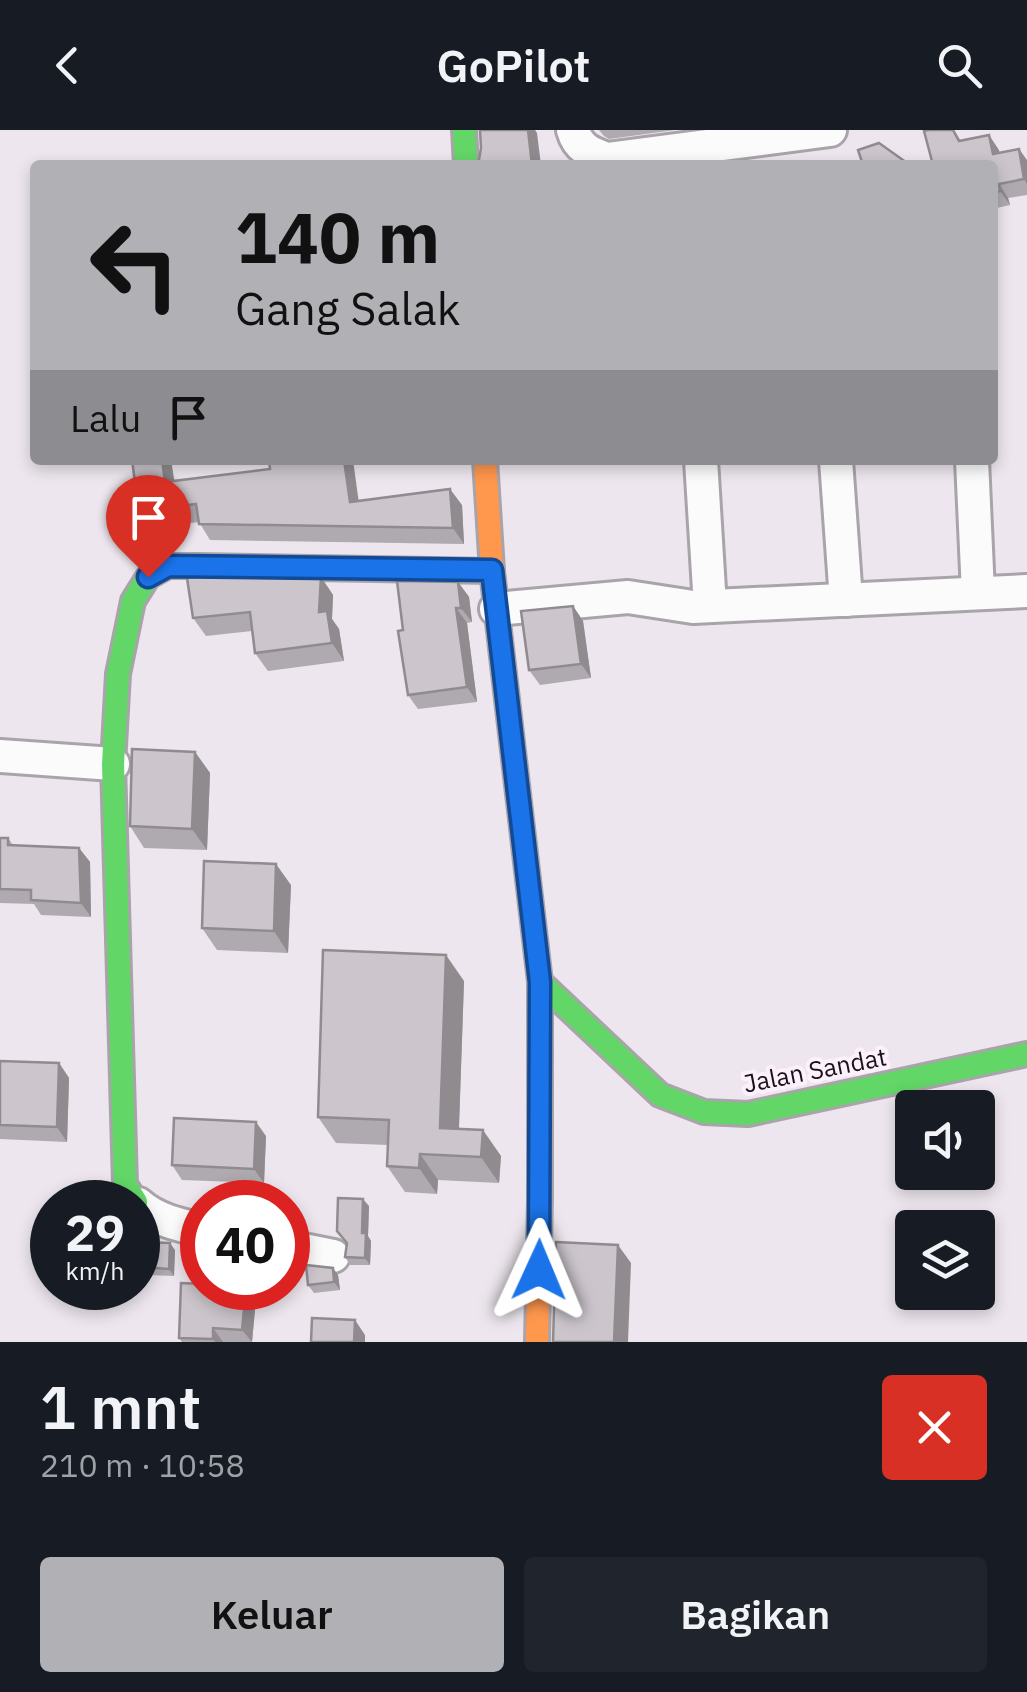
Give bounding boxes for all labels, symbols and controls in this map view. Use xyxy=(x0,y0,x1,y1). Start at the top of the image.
text: GoPilot xyxy=(437,36,590,94)
icon: back xyxy=(40,38,95,93)
icon: search xyxy=(932,38,987,93)
text: 140 m xyxy=(235,191,440,282)
icon: left xyxy=(70,200,200,330)
text: Gang Salak xyxy=(235,279,460,337)
icon: arrive xyxy=(161,390,216,445)
text: Lalu xyxy=(70,393,141,442)
pin xyxy=(106,475,191,578)
icon: arrive xyxy=(121,490,176,545)
street label: Jalan Sandat xyxy=(741,1039,889,1100)
map controls xyxy=(895,1090,995,1310)
button: sound xyxy=(895,1090,995,1190)
speed limit sign: 40 xyxy=(180,1180,310,1310)
text: 29 xyxy=(65,1200,125,1265)
button: layers xyxy=(895,1210,995,1310)
position arrow xyxy=(487,1218,591,1322)
text: km/h xyxy=(66,1254,124,1287)
text: 1 mnt xyxy=(40,1367,201,1446)
button: close xyxy=(882,1375,987,1480)
text: 210 m · 10:58 xyxy=(40,1444,245,1486)
button: Keluar xyxy=(40,1557,504,1672)
button: Bagikan xyxy=(524,1557,987,1672)

